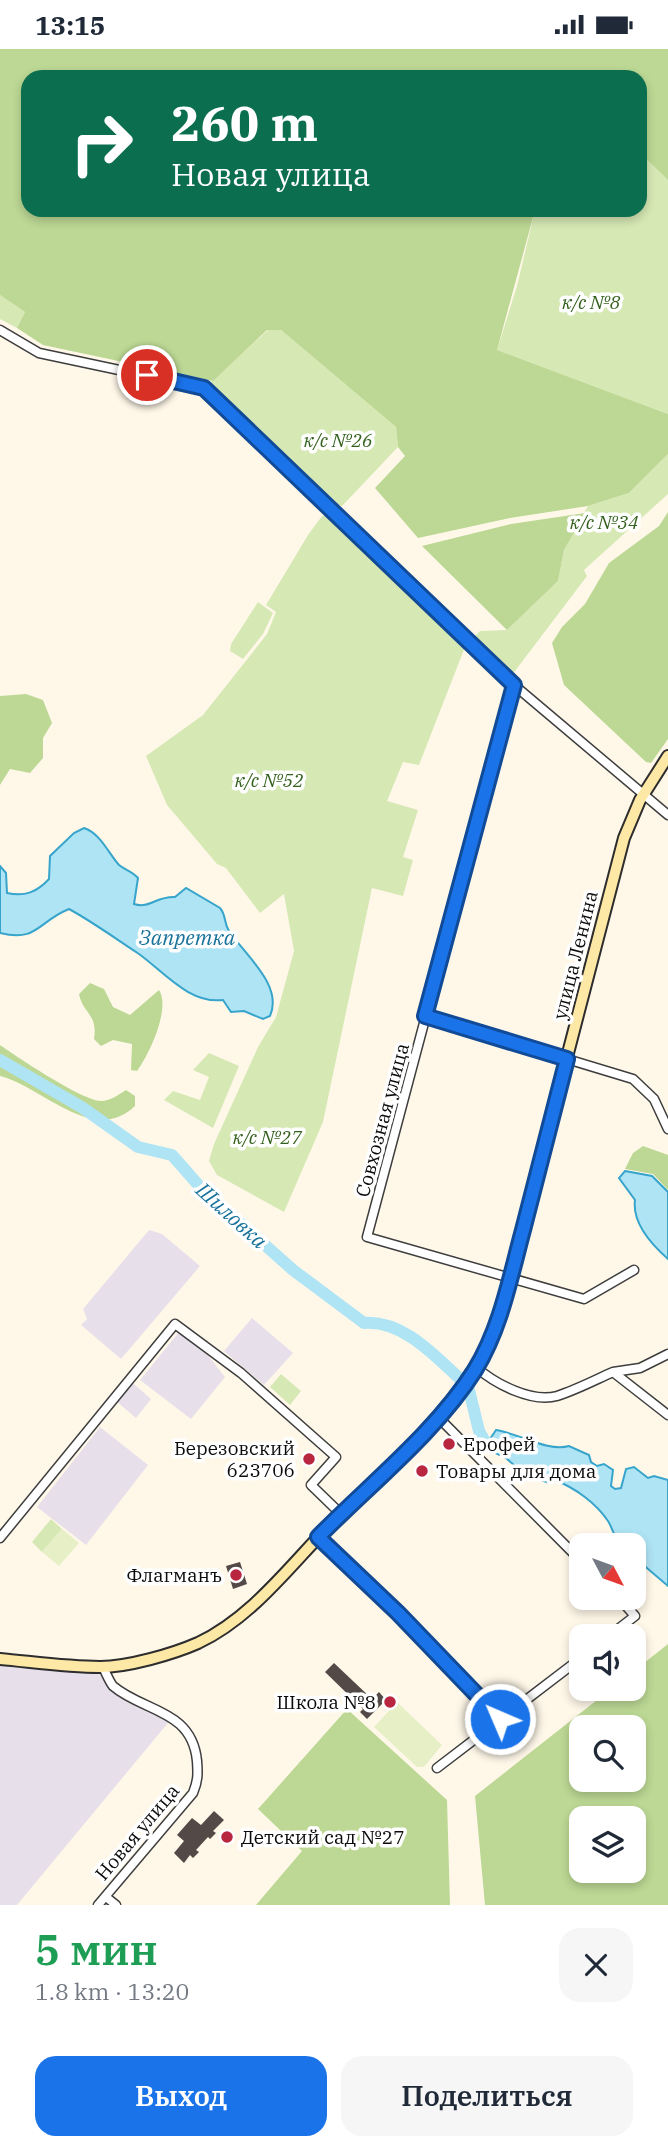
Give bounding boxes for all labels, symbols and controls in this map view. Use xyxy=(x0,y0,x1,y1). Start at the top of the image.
text: 13:15 xyxy=(35,8,105,42)
text: 260 m xyxy=(171,91,318,154)
icon: right xyxy=(56,98,147,189)
text: Новая улица xyxy=(171,153,370,195)
park label: к/с №8 xyxy=(562,290,621,314)
pin xyxy=(117,345,177,405)
icon: arrive xyxy=(128,356,166,394)
park label: к/с №26 xyxy=(304,428,372,452)
park label: к/с №34 xyxy=(570,510,638,534)
park label: к/с №52 xyxy=(235,768,303,792)
street label: улица Ленина xyxy=(547,888,603,1022)
water label: Запретка xyxy=(139,923,236,951)
street label: Совхозная улица xyxy=(350,1040,414,1200)
park label: к/с №27 xyxy=(233,1125,303,1149)
water label: Шиловка xyxy=(190,1175,274,1255)
place label: Ерофей xyxy=(463,1432,536,1456)
place label: Березовский 623706 xyxy=(174,1436,295,1482)
marker: Ерофей xyxy=(441,1436,457,1452)
marker: Березовский 623706 xyxy=(301,1451,317,1467)
place label: Товары для дома xyxy=(436,1459,596,1483)
marker: Товары для дома xyxy=(414,1463,430,1479)
north arrow xyxy=(569,1533,646,1610)
map controls xyxy=(569,1533,646,1883)
place label: Флагманъ xyxy=(126,1563,222,1587)
marker: Флагманъ xyxy=(228,1567,244,1583)
button: sound xyxy=(569,1624,646,1701)
position arrow xyxy=(463,1682,537,1756)
place label: Школа №8 xyxy=(276,1690,376,1714)
marker: Школа №8 xyxy=(382,1694,398,1710)
button: search xyxy=(569,1715,646,1792)
street label: Новая улица xyxy=(90,1779,184,1885)
button: layers xyxy=(569,1806,646,1883)
place label: Детский сад №27 xyxy=(241,1825,405,1849)
marker: Детский сад №27 xyxy=(219,1829,235,1845)
text: 5 мин xyxy=(35,1922,158,1977)
button: close xyxy=(559,1928,633,2002)
text: 1.8 km · 13:20 xyxy=(35,1976,189,2006)
button: Выход xyxy=(35,2056,327,2136)
button: Поделиться xyxy=(341,2056,633,2136)

